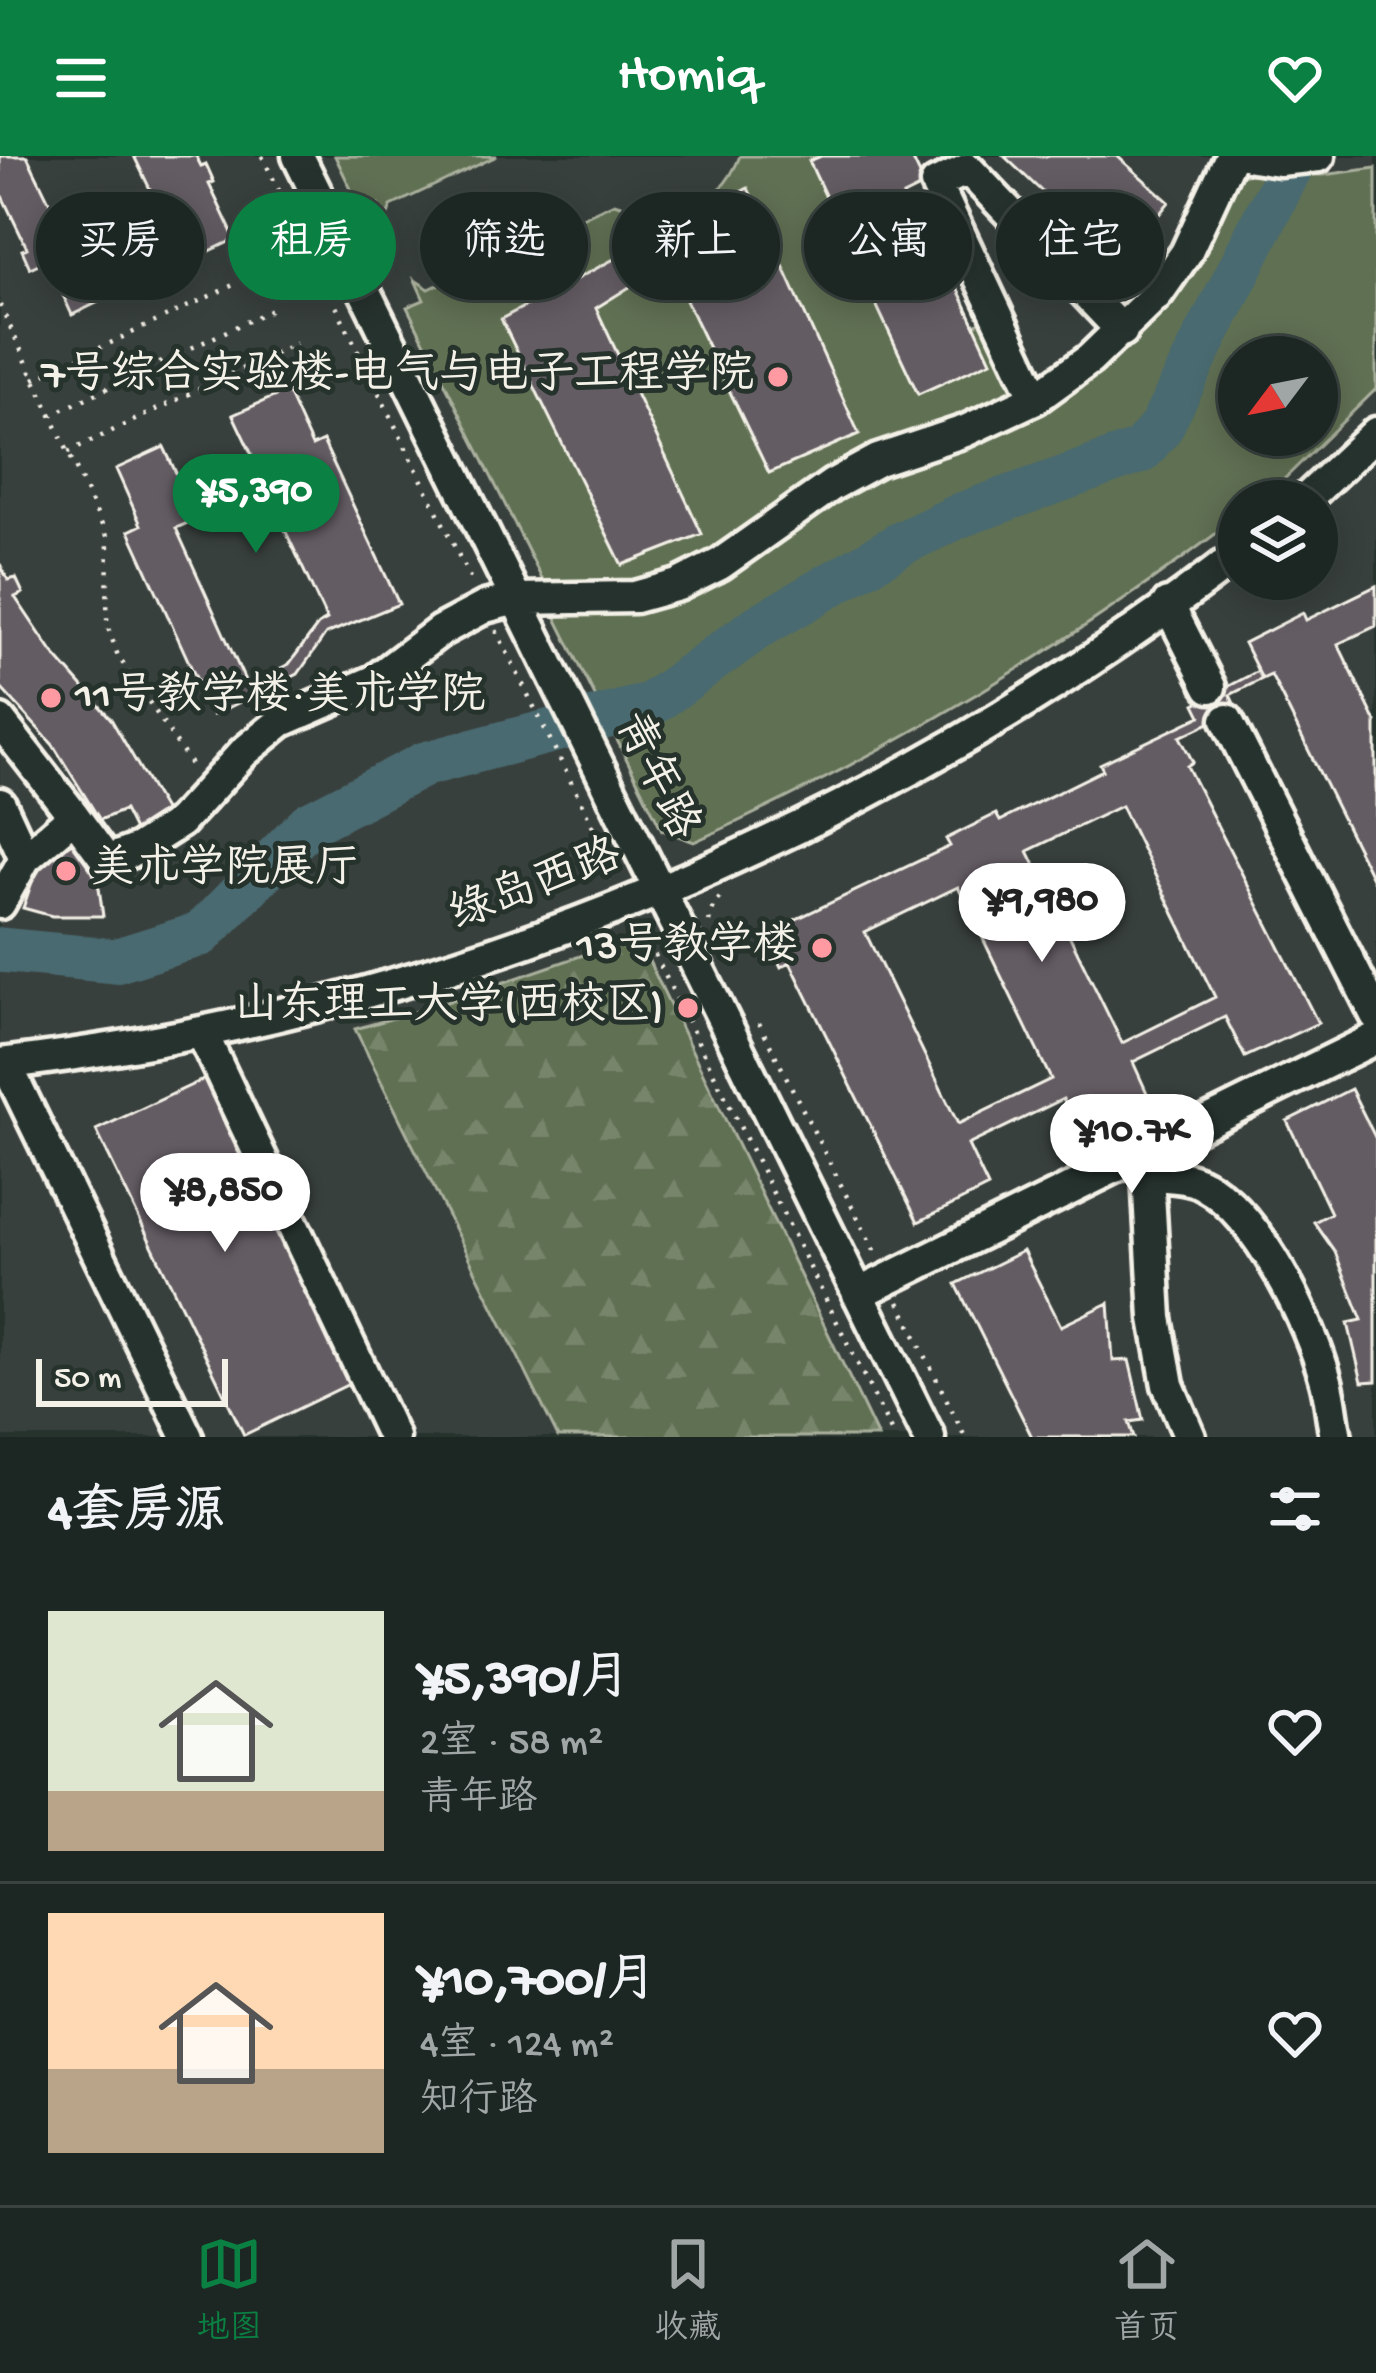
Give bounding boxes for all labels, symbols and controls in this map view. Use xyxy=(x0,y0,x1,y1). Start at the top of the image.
icon: menu xyxy=(48,45,114,111)
icon: heart xyxy=(1262,45,1328,111)
text: Homiq xyxy=(617,46,759,110)
chip: 买房 xyxy=(36,192,204,300)
chip: 租房 xyxy=(228,192,396,300)
chip: 筛选 xyxy=(420,192,588,300)
chip: 新上 xyxy=(612,192,780,300)
chip: 公寓 xyxy=(804,192,972,300)
chip: 住宅 xyxy=(996,192,1164,300)
north arrow xyxy=(1218,336,1338,456)
map controls xyxy=(1218,336,1338,600)
place label: 7号综合实验楼-电气与电子工程学院 xyxy=(39,348,754,404)
marker: 7号综合实验楼-电气与电子工程学院 xyxy=(765,364,791,390)
pin: ¥5,390 xyxy=(158,454,354,556)
text: ¥5,390 xyxy=(200,470,312,516)
button: layers xyxy=(1218,480,1338,600)
place label: 11号教学楼·美术学院 xyxy=(74,669,485,725)
marker: 11号教学楼·美术学院 xyxy=(38,685,64,711)
street label: 青年路 xyxy=(601,703,710,849)
street label: 绿岛西路 xyxy=(441,828,630,945)
place label: 美术学院展厅 xyxy=(90,842,360,898)
marker: 美术学院展厅 xyxy=(53,858,79,884)
pin: ¥9,980 xyxy=(944,863,1140,965)
text: ¥9,980 xyxy=(986,879,1098,925)
place label: 13号教学楼 xyxy=(575,920,798,975)
marker: 13号教学楼 xyxy=(809,935,835,961)
place label: 山东理工大学(西校区) xyxy=(234,980,664,1035)
marker: 山东理工大学(西校区) xyxy=(675,995,701,1021)
pin: ¥10.7K xyxy=(1034,1094,1230,1196)
text: ¥10.7K xyxy=(1077,1110,1187,1156)
pin: ¥8,850 xyxy=(127,1153,323,1255)
text: ¥8,850 xyxy=(167,1169,283,1215)
scale bar xyxy=(36,1353,228,1406)
text: 50 m xyxy=(54,1361,121,1399)
icon: filters xyxy=(1262,1476,1328,1542)
text: 4套房源 xyxy=(48,1486,225,1546)
text: ¥5,390/月 xyxy=(420,1652,631,1712)
icon: home xyxy=(144,1659,288,1803)
icon: heart xyxy=(1262,1698,1328,1764)
text: 2室 · 58 m² xyxy=(420,1722,603,1768)
text: 青年路 xyxy=(420,1778,537,1824)
text: ¥10,700/月 xyxy=(420,1954,657,2014)
icon: home xyxy=(144,1961,288,2105)
icon: heart xyxy=(1262,2000,1328,2066)
text: 4室 · 124 m² xyxy=(420,2024,614,2070)
text: 知行路 xyxy=(420,2080,537,2126)
tab: 地图 xyxy=(196,2231,262,2350)
tab: 收藏 xyxy=(655,2231,721,2350)
tab: 首页 xyxy=(1114,2231,1180,2350)

